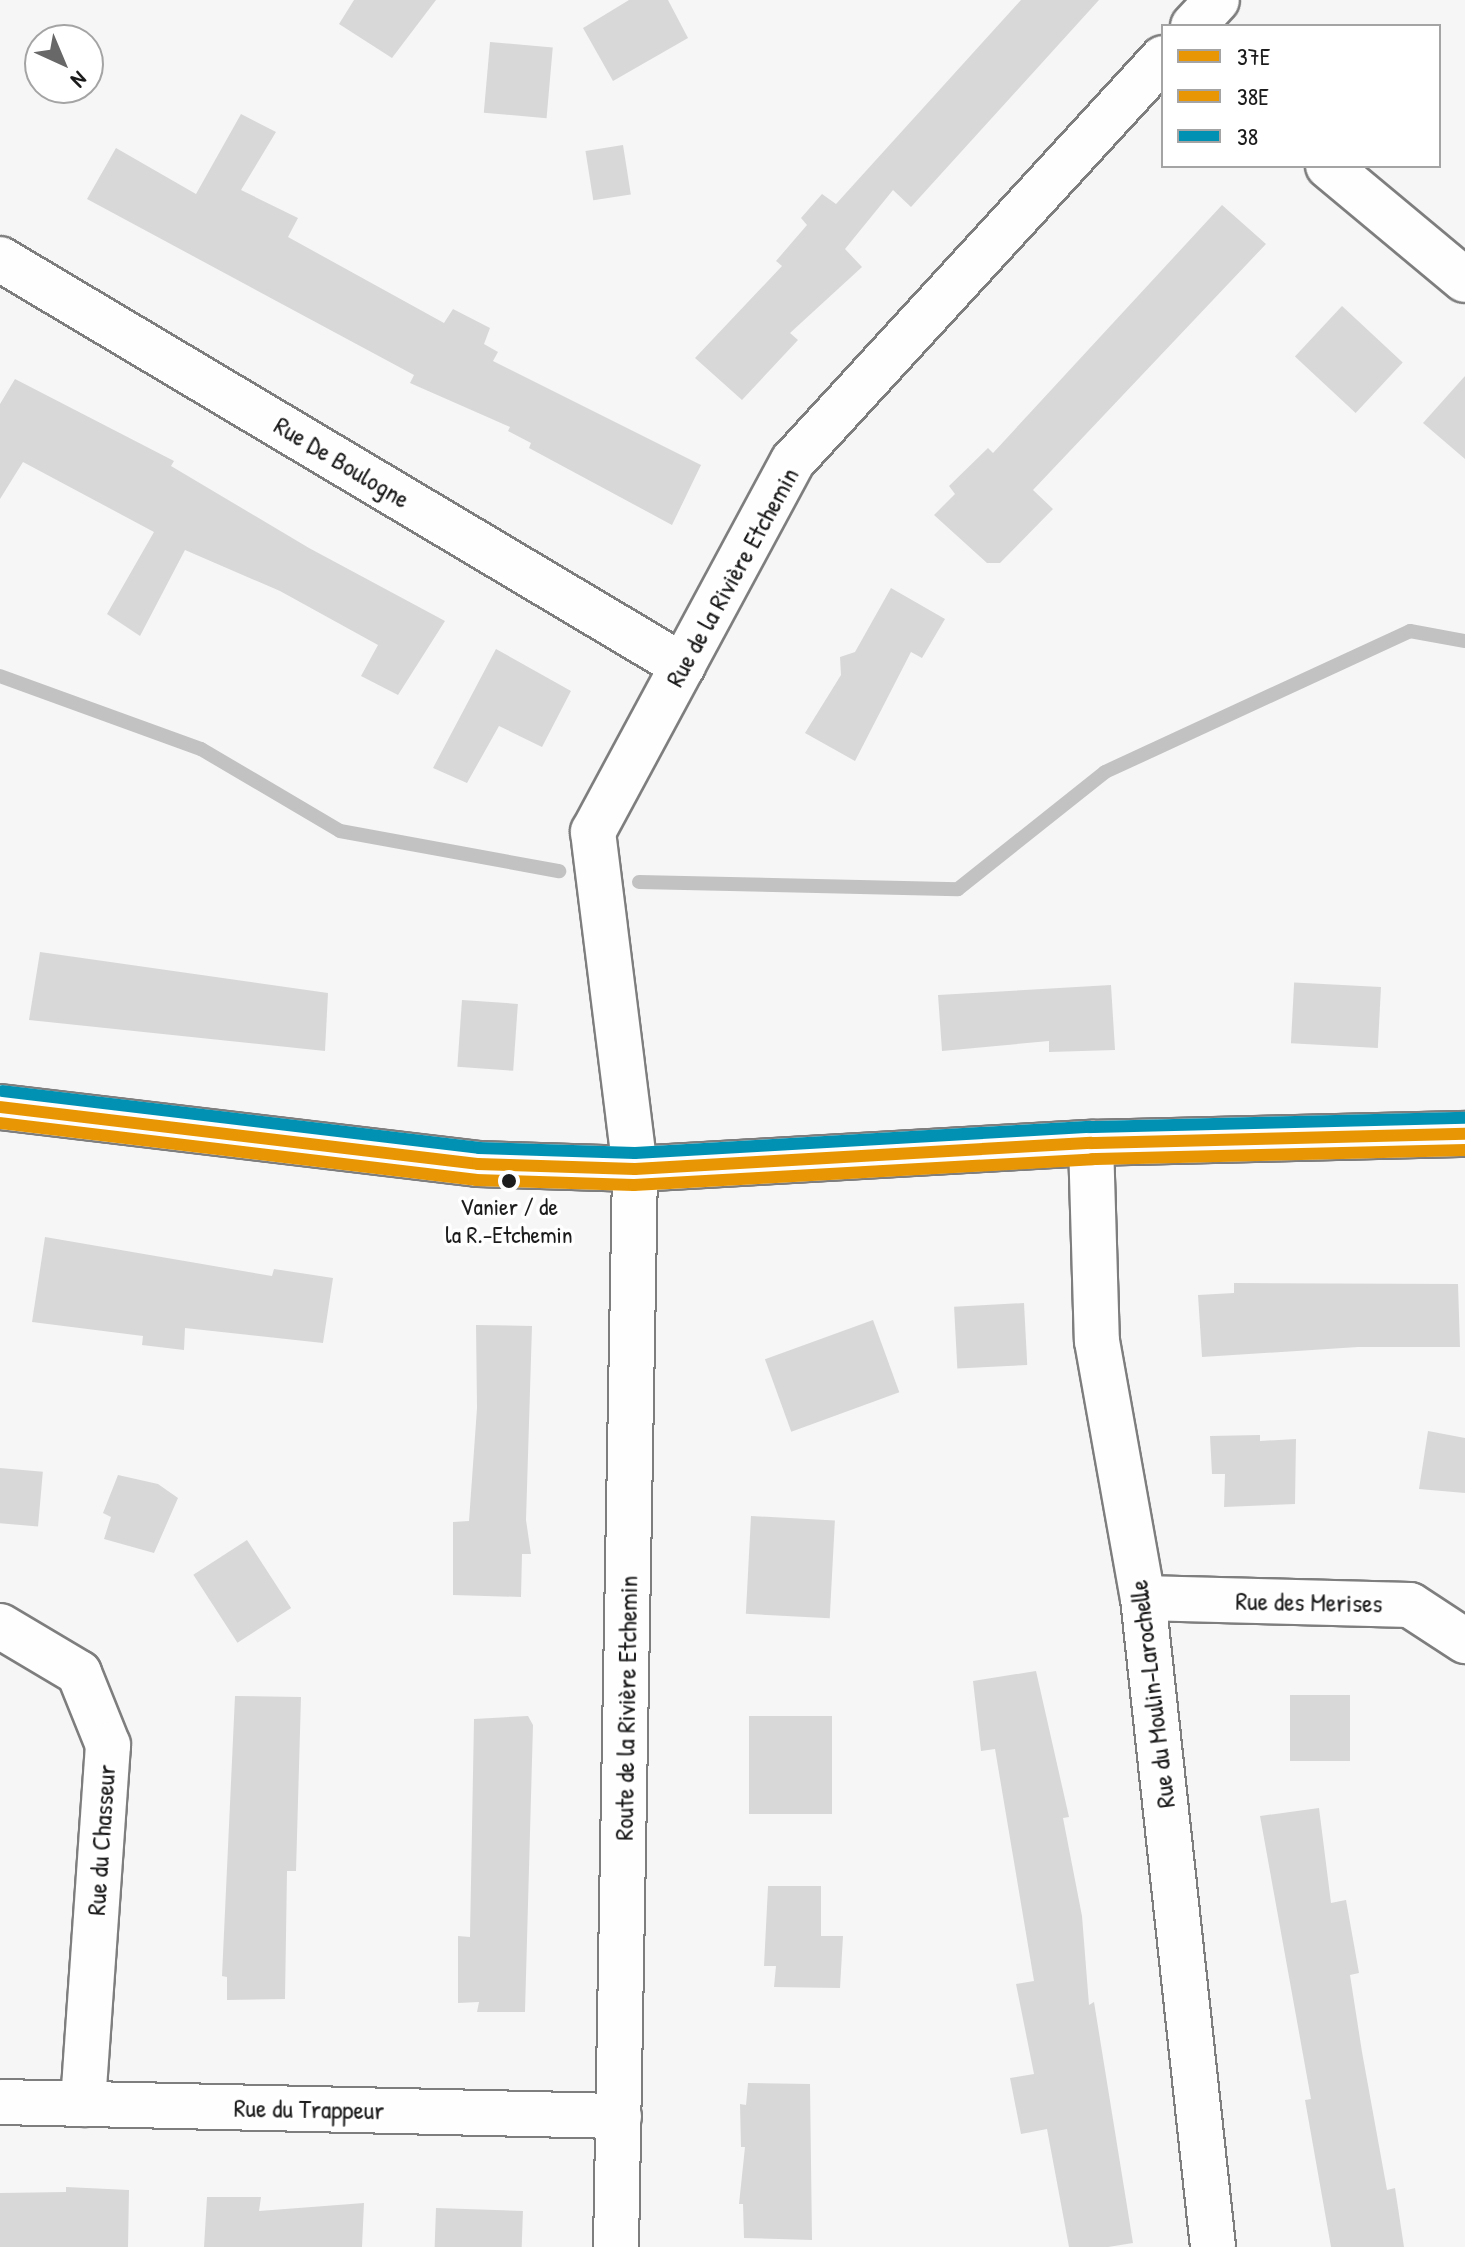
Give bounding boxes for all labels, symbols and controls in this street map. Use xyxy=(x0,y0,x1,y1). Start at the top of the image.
north arrow xyxy=(24,24,104,104)
legend xyxy=(1161,24,1441,168)
text: 37E xyxy=(1237,40,1270,72)
text: N xyxy=(65,65,94,95)
text: 38E xyxy=(1237,80,1269,112)
text: 38 xyxy=(1237,120,1258,152)
street label: Rue De Boulogne xyxy=(269,409,415,515)
street label: Rue de la Rivière Etchemin xyxy=(659,462,805,692)
marker: Vanier / de la R.-Etchemin xyxy=(501,1173,517,1189)
place label: Vanier / de la R.-Etchemin xyxy=(445,1193,573,1249)
street label: Route de la Rivière Etchemin xyxy=(608,1575,644,1841)
street label: Rue du Moulin-Larochelle xyxy=(1123,1578,1181,1810)
street label: Rue des Merises xyxy=(1235,1585,1383,1619)
street label: Rue du Chasseur xyxy=(80,1764,122,1916)
street label: Rue du Trappeur xyxy=(234,2092,384,2126)

